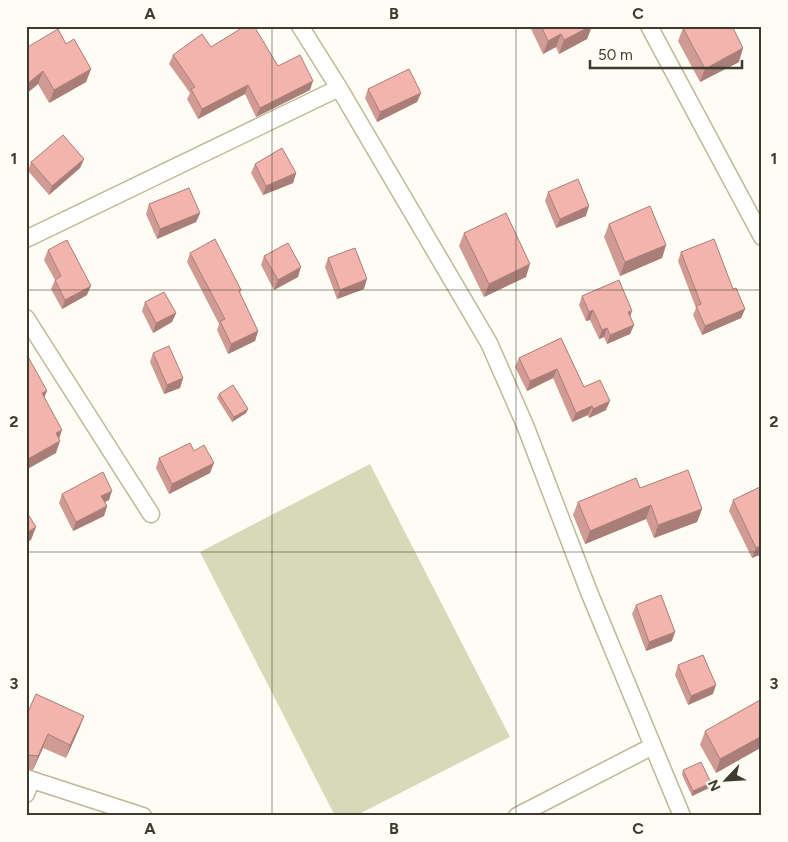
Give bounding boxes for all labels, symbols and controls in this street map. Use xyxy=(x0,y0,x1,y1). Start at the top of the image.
text: A xyxy=(144,4,156,23)
text: B xyxy=(389,4,399,23)
text: C xyxy=(632,4,644,23)
scale bar xyxy=(590,38,743,70)
text: 50 m xyxy=(598,46,633,64)
text: 1 xyxy=(11,149,17,168)
text: 1 xyxy=(771,149,777,168)
text: 2 xyxy=(9,412,19,431)
text: 2 xyxy=(769,412,779,431)
text: 3 xyxy=(10,674,19,693)
text: 3 xyxy=(770,674,779,693)
north arrow xyxy=(700,754,750,804)
text: N xyxy=(705,777,725,794)
text: A xyxy=(144,819,156,838)
text: B xyxy=(389,819,399,838)
text: C xyxy=(632,819,644,838)

